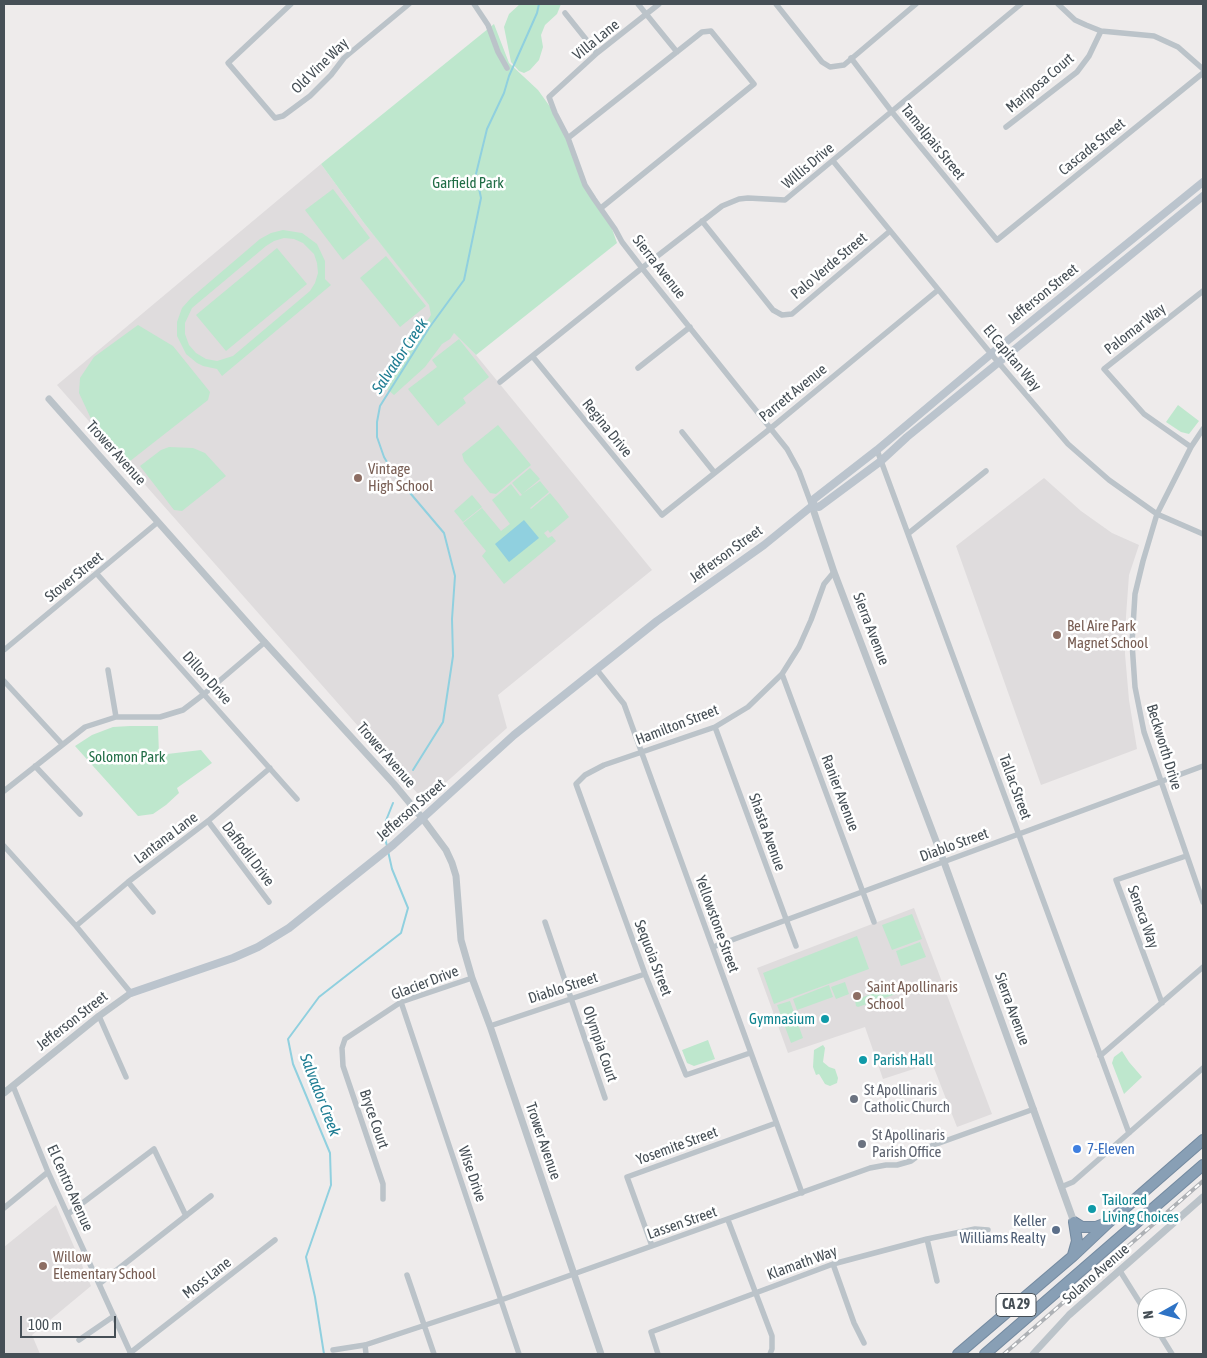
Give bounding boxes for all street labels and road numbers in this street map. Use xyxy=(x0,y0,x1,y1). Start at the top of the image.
street label: Villa Lane xyxy=(569,16,623,64)
street label: Old Vine Way xyxy=(288,34,352,98)
street label: Mariposa Court xyxy=(1002,49,1078,117)
street label: Tamalpais Street xyxy=(897,101,969,183)
street label: Cascade Street xyxy=(1055,115,1129,179)
street label: Willis Drive xyxy=(778,139,838,193)
street label: Palo Verde Street xyxy=(787,229,871,303)
street label: Sierra Avenue xyxy=(629,232,689,302)
street label: Jefferson Street xyxy=(1004,260,1082,328)
street label: Palomar Way xyxy=(1101,300,1169,358)
street label: El Capitan Way xyxy=(979,321,1045,395)
street label: Parrett Avenue xyxy=(756,360,830,426)
street label: Regina Drive xyxy=(578,395,636,461)
street label: Trower Avenue xyxy=(82,417,150,489)
street label: Jefferson Street xyxy=(686,522,766,586)
street label: Stover Street xyxy=(41,548,107,606)
street label: Sierra Avenue xyxy=(849,590,893,668)
street label: Dillon Drive xyxy=(179,648,235,708)
street label: Hamilton Street xyxy=(633,701,721,749)
street label: Beckworth Drive xyxy=(1142,702,1186,792)
street label: Trower Avenue xyxy=(353,719,419,791)
street label: Ranier Avenue xyxy=(817,752,863,834)
street label: Tallac Street xyxy=(995,752,1035,822)
street label: Jefferson Street xyxy=(373,775,449,845)
street label: Shasta Avenue xyxy=(745,791,789,873)
street label: Lantana Lane xyxy=(131,808,201,868)
street label: Daffodil Drive xyxy=(218,818,278,890)
street label: Diablo Street xyxy=(917,824,991,866)
street label: Yellowstone Street xyxy=(691,873,743,975)
street label: Seneca Way xyxy=(1123,883,1163,951)
street label: Sequoia Street xyxy=(630,918,676,998)
street label: Glacier Drive xyxy=(389,962,461,1004)
street label: Diablo Street xyxy=(526,968,600,1008)
street label: Sierra Avenue xyxy=(991,970,1033,1048)
street label: Jefferson Street xyxy=(33,988,111,1054)
street label: Olympia Court xyxy=(579,1004,621,1084)
street label: Bryce Court xyxy=(355,1087,393,1151)
street label: Trower Avenue xyxy=(521,1100,565,1182)
street label: Yosemite Street xyxy=(634,1123,720,1169)
street label: El Centro Avenue xyxy=(43,1142,97,1234)
street label: Wise Drive xyxy=(454,1144,490,1204)
street label: Lassen Street xyxy=(645,1203,719,1243)
street label: Solano Avenue xyxy=(1059,1240,1133,1308)
street label: Klamath Way xyxy=(764,1242,840,1284)
street label: Moss Lane xyxy=(179,1253,235,1303)
road number: CA 29 xyxy=(996,1294,1036,1316)

